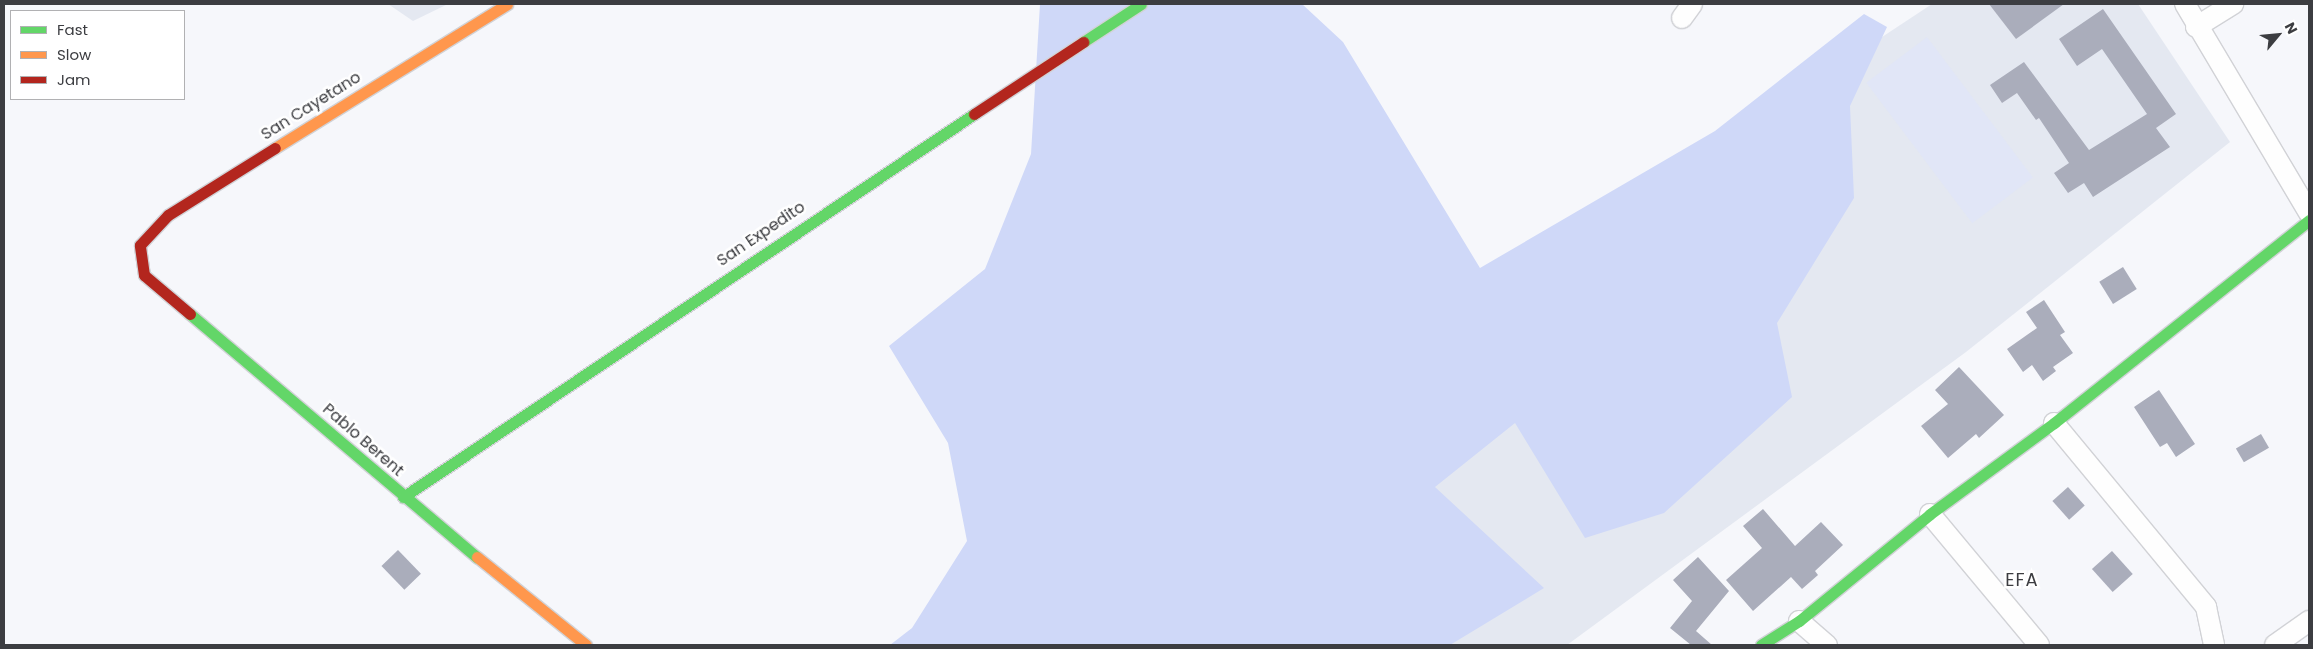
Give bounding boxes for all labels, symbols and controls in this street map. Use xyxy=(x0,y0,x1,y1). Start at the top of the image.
legend xyxy=(10,10,185,100)
north arrow xyxy=(2253,10,2303,60)
text: Fast xyxy=(57,19,88,40)
text: N xyxy=(2280,19,2303,37)
text: Slow xyxy=(57,44,91,65)
street label: San Cayetano xyxy=(258,68,364,144)
text: Jam xyxy=(57,69,91,90)
street label: San Expedito xyxy=(713,197,809,271)
street label: Pablo Berent xyxy=(319,400,407,480)
district label: EFA xyxy=(2005,569,2039,591)

